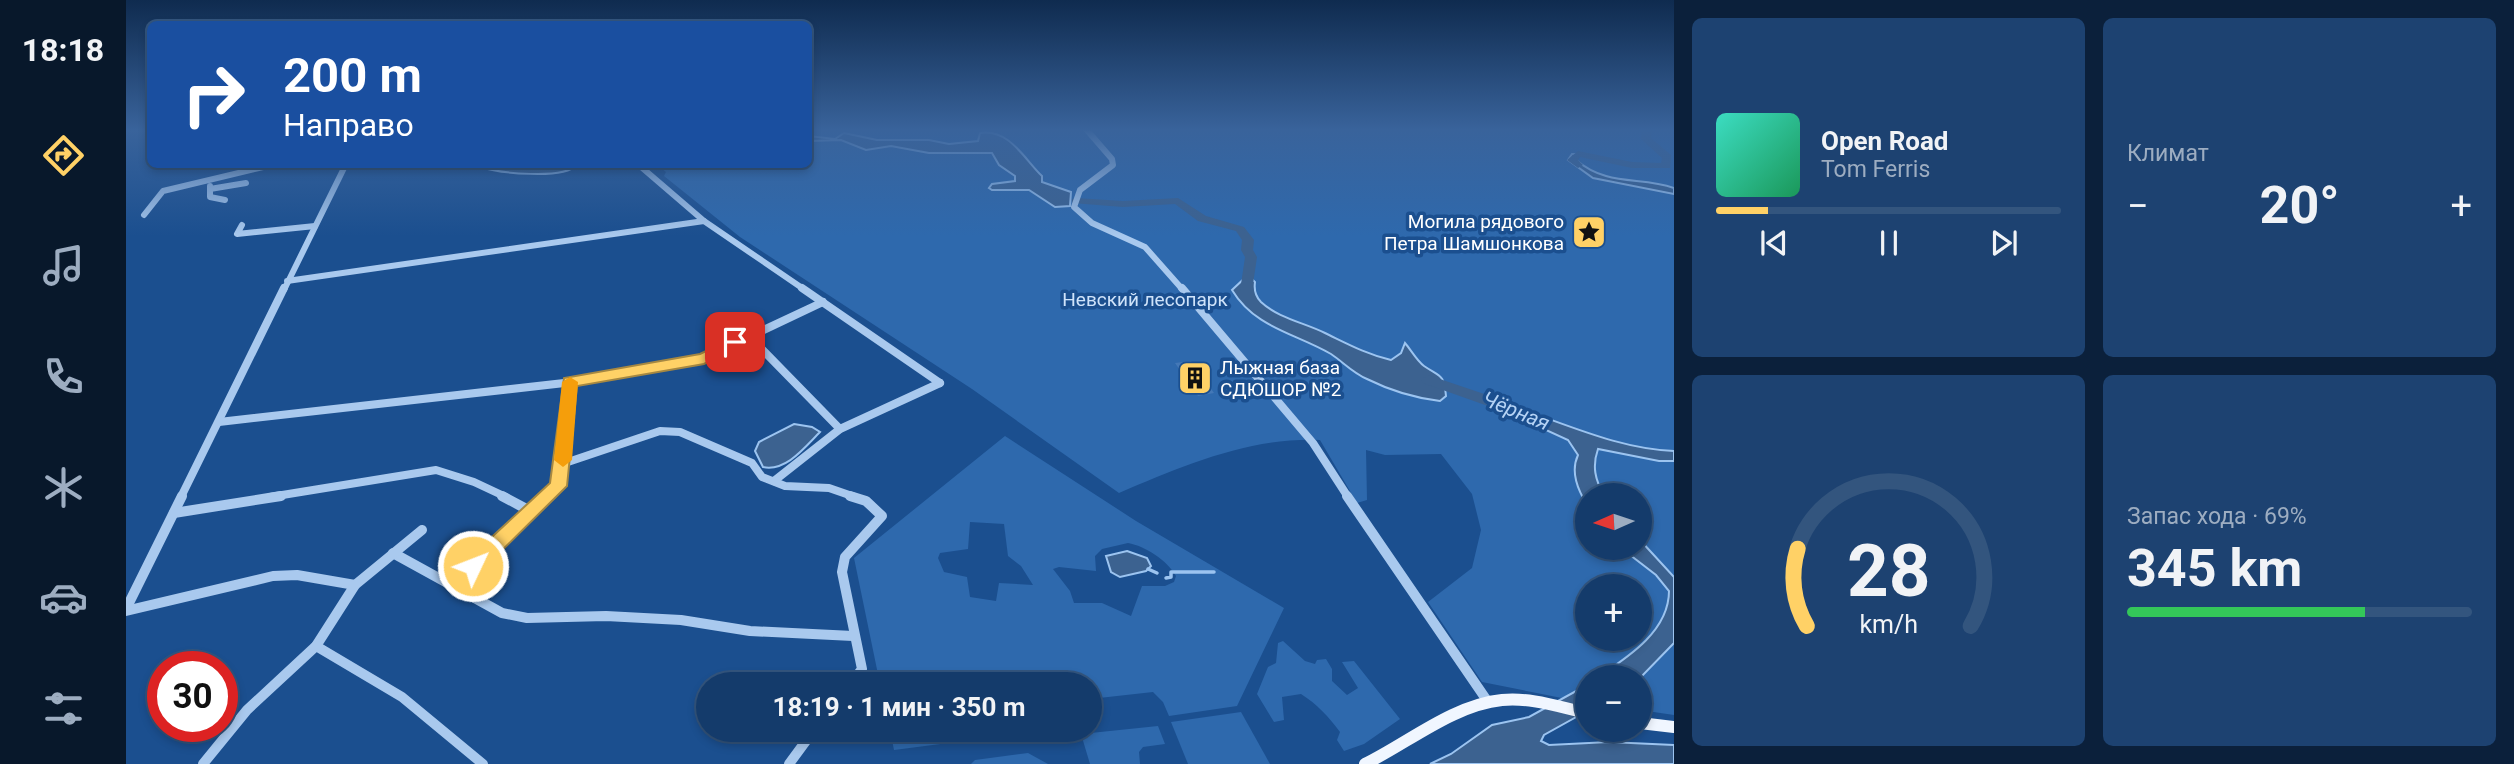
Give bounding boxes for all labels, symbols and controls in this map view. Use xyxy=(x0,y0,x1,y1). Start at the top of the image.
text: 18:18 xyxy=(22,31,104,69)
text: 200 m xyxy=(283,47,422,104)
icon: right xyxy=(168,49,259,140)
text: Направо xyxy=(283,106,414,144)
text: Open Road xyxy=(1821,126,1949,156)
icon: directions xyxy=(39,131,88,180)
text: Климат xyxy=(2127,140,2209,167)
text: Tom Ferris xyxy=(1821,156,1930,183)
text: 20° xyxy=(2260,175,2340,236)
text: − xyxy=(2127,184,2149,228)
text: + xyxy=(2450,184,2472,228)
place label: Могила рядового Петра Шамшонкова xyxy=(1384,210,1564,255)
place icon: Могила рядового Петра Шамшонкова xyxy=(1570,213,1608,251)
icon: previous xyxy=(1755,224,1793,262)
icon: pause xyxy=(1870,224,1908,262)
icon: next xyxy=(1985,224,2023,262)
icon: music xyxy=(39,241,88,290)
park label: Невский лесопарк xyxy=(1062,288,1228,311)
pin xyxy=(705,312,765,372)
icon: arrive xyxy=(716,323,754,361)
icon: phone xyxy=(39,352,88,401)
place label: Лыжная база СДЮШОР №2 xyxy=(1220,356,1342,401)
building icon: Лыжная база СДЮШОР №2 xyxy=(1176,359,1214,397)
water label: Чёрная xyxy=(1479,387,1553,435)
icon: climate xyxy=(39,463,88,512)
north arrow xyxy=(1575,483,1652,560)
map controls xyxy=(1575,483,1652,742)
text: Запас хода · 69% xyxy=(2127,503,2307,530)
position arrow xyxy=(436,529,510,603)
text: 28 xyxy=(1847,529,1930,615)
text: 345 km xyxy=(2127,538,2302,599)
icon: car xyxy=(39,573,88,622)
button: + xyxy=(1575,574,1652,651)
text: km/h xyxy=(1859,610,1918,639)
speed limit sign: 30 xyxy=(147,651,238,742)
button: − xyxy=(1575,665,1652,742)
icon: filters xyxy=(39,684,88,733)
text: 18:19 · 1 мин · 350 m xyxy=(773,692,1025,722)

